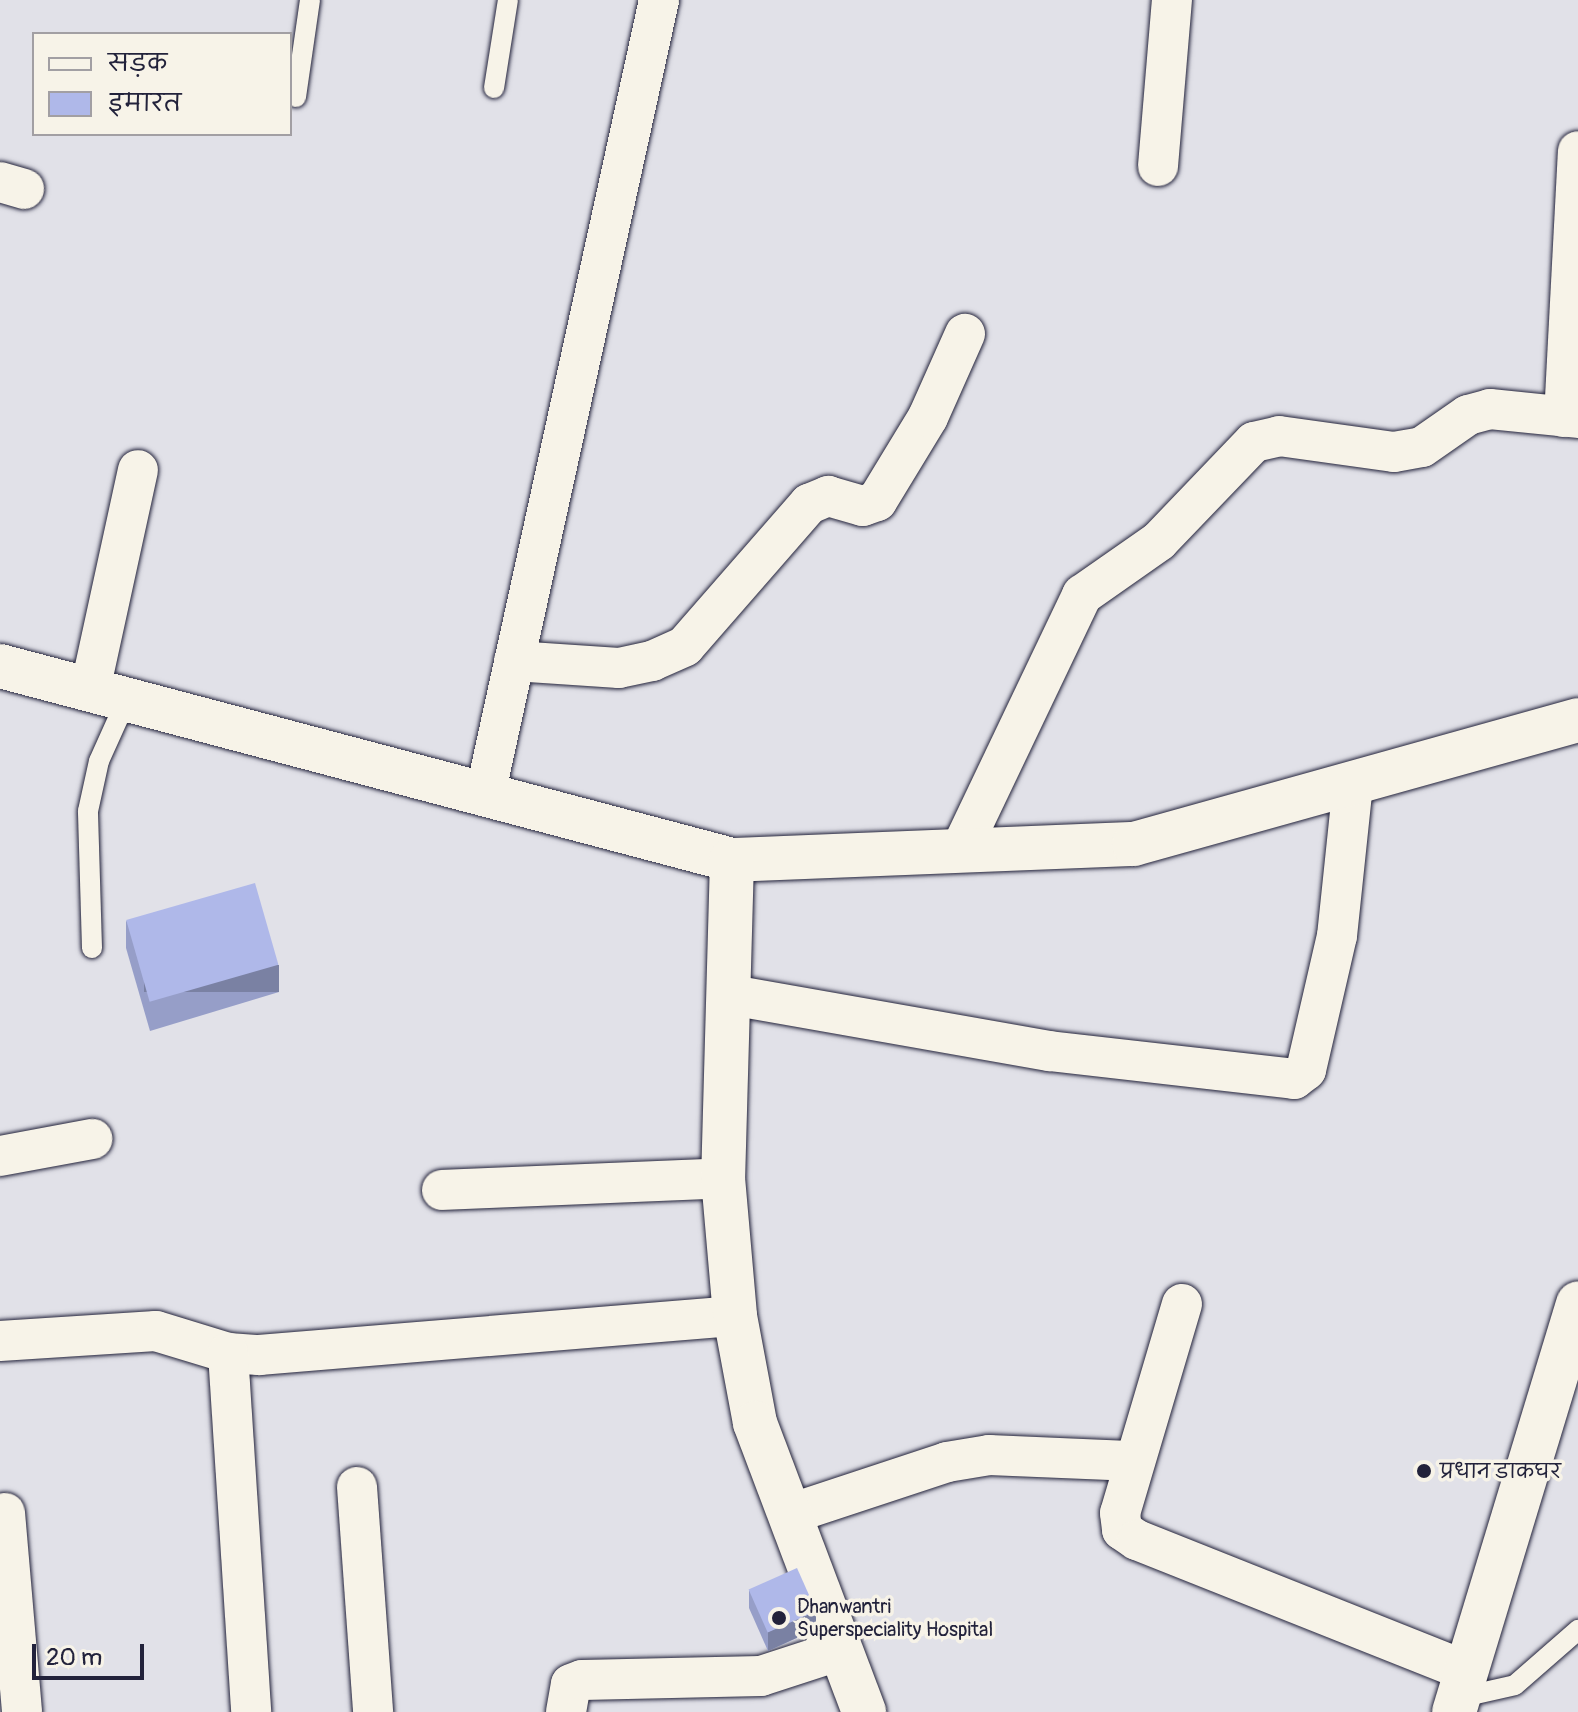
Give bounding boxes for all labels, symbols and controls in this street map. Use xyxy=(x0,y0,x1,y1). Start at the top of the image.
legend xyxy=(32,32,292,136)
text: सड़क xyxy=(108,49,167,78)
text: इमारत xyxy=(108,89,181,118)
place label: प्रधान डाकघर xyxy=(1440,1459,1561,1483)
marker: प्रधान डाकघर xyxy=(1415,1462,1433,1480)
place label: Dhanwantri Superspeciality Hospital xyxy=(797,1594,993,1641)
marker: Dhanwantri Superspeciality Hospital xyxy=(768,1607,790,1629)
scale bar xyxy=(36,1628,148,1678)
text: 20 m xyxy=(46,1643,102,1672)

